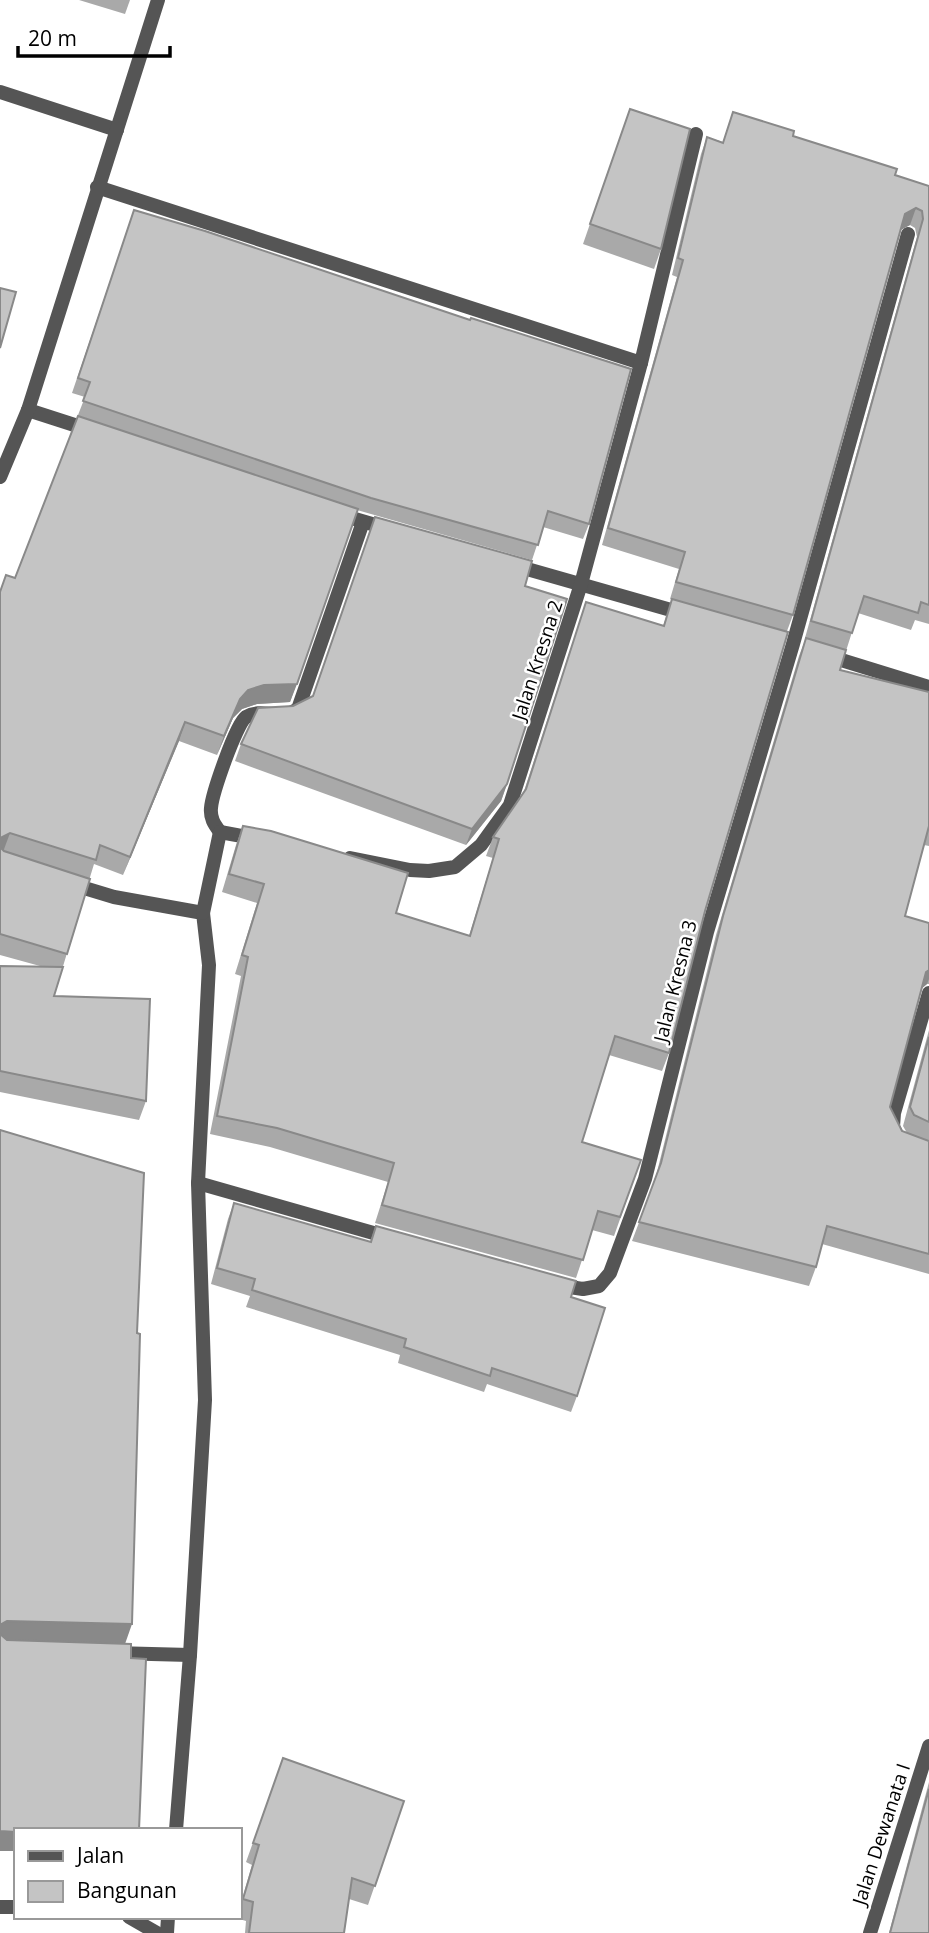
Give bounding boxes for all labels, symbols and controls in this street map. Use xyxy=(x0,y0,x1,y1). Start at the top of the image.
scale bar xyxy=(18,14,170,58)
text: 20 m xyxy=(28,24,77,52)
street label: Jalan Kresna 2 xyxy=(505,597,569,725)
street label: Jalan Kresna 3 xyxy=(647,917,703,1047)
street label: Jalan Dewanata I xyxy=(845,1760,916,1910)
legend xyxy=(14,1828,242,1919)
text: Jalan xyxy=(75,1841,124,1869)
text: Bangunan xyxy=(77,1876,177,1904)

